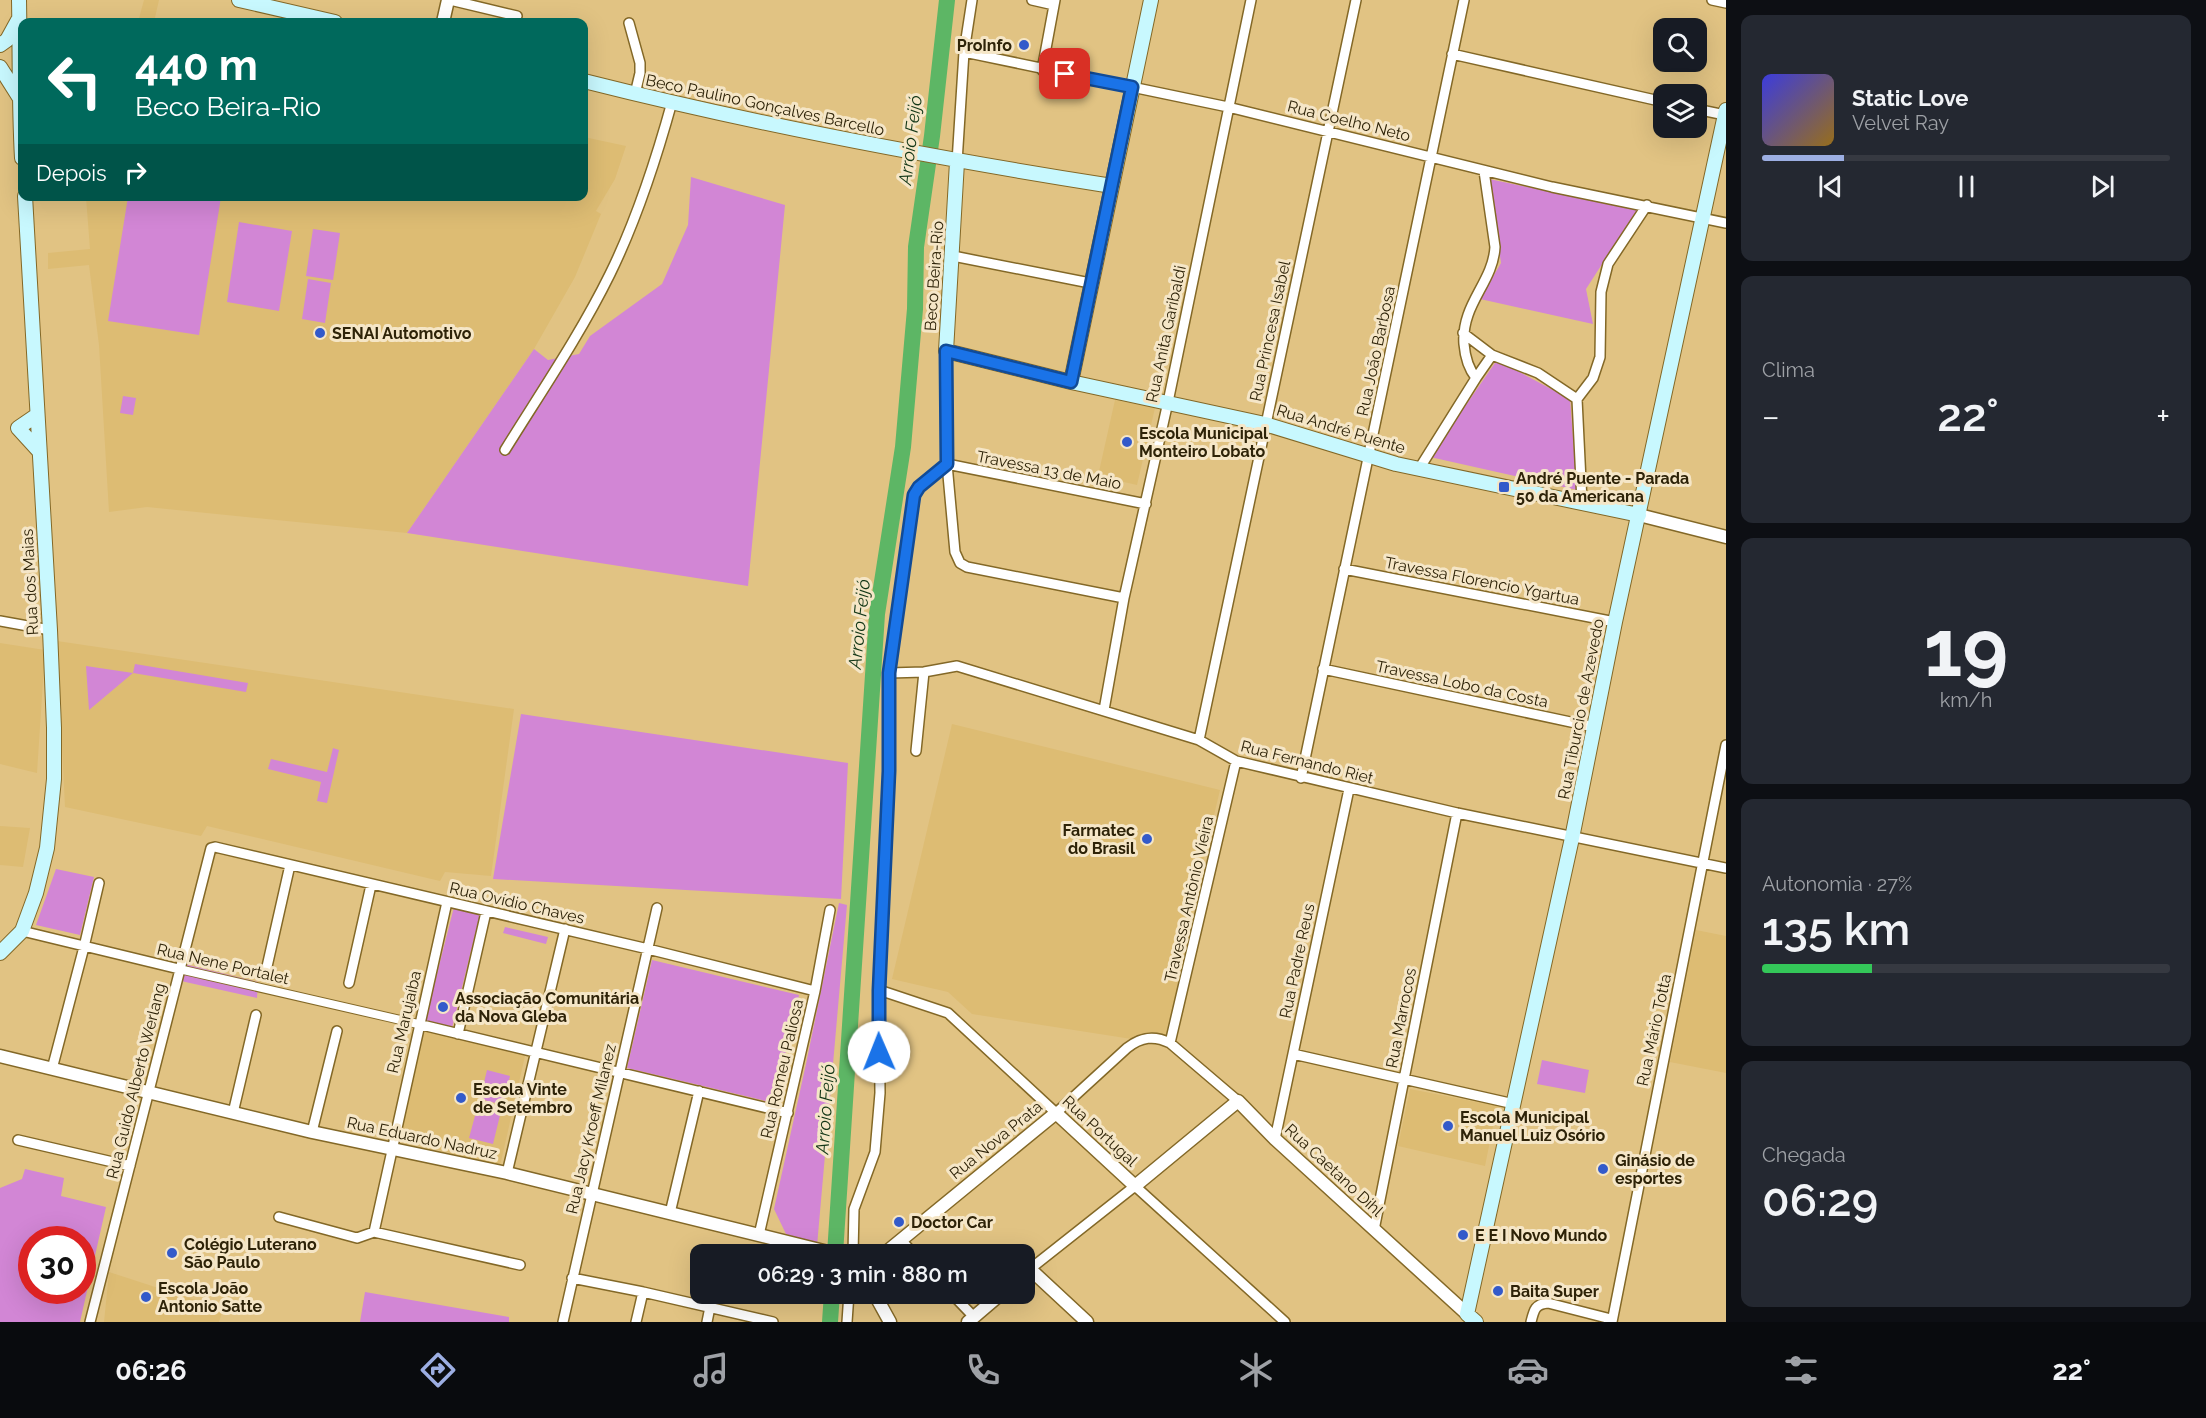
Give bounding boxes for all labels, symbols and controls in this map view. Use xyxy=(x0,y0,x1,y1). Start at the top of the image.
map controls xyxy=(1653,18,1707,138)
button: search xyxy=(1653,18,1707,72)
place label: ProInfo xyxy=(957,36,1012,55)
marker: ProInfo xyxy=(1017,38,1031,52)
text: 440 m xyxy=(135,41,258,90)
icon: left xyxy=(36,42,114,120)
pin xyxy=(1039,48,1090,99)
icon: arrive xyxy=(1048,57,1081,90)
street label: Beco Paulino Gonçalves Barcello xyxy=(644,70,886,140)
button: layers xyxy=(1653,84,1707,138)
text: Static Love xyxy=(1852,85,1969,111)
text: Beco Beira-Rio xyxy=(135,91,321,122)
water label: Arroio Feijó xyxy=(894,94,926,187)
street label: Rua Coelho Neto xyxy=(1286,97,1412,145)
text: Velvet Ray xyxy=(1852,111,1949,135)
icon: right xyxy=(119,156,152,189)
text: Depois xyxy=(36,160,107,186)
icon: previous xyxy=(1814,170,1847,203)
icon: pause xyxy=(1950,170,1983,203)
icon: next xyxy=(2086,170,2119,203)
street label: Beco Beira-Rio xyxy=(921,220,947,332)
street label: Rua Princesa Isabel xyxy=(1246,258,1294,403)
street label: Rua Anita Garibaldi xyxy=(1142,264,1190,404)
street label: Rua João Barbosa xyxy=(1353,284,1399,418)
place label: SENAI Automotivo xyxy=(332,324,472,343)
marker: SENAI Automotivo xyxy=(313,326,327,340)
text: Clima xyxy=(1762,358,1815,382)
text: 22° xyxy=(1937,389,1999,442)
text: − xyxy=(1762,397,1780,436)
text: + xyxy=(2156,397,2170,436)
street label: Rua André Puente xyxy=(1274,400,1408,458)
place label: Escola Municipal Monteiro Lobato xyxy=(1139,424,1269,461)
marker: Escola Municipal Monteiro Lobato xyxy=(1120,435,1134,449)
street label: Travessa 13 de Maio xyxy=(975,447,1123,493)
place label: André Puente - Parada 50 da Americana xyxy=(1516,469,1689,506)
marker: André Puente - Parada 50 da Americana xyxy=(1497,480,1511,494)
street label: Rua dos Maias xyxy=(18,528,42,636)
street label: Travessa Florencio Ygartua xyxy=(1383,553,1581,609)
water label: Arroio Feijó xyxy=(844,578,874,671)
text: 19 xyxy=(1924,603,2008,694)
street label: Rua Tiburcio de Azevedo xyxy=(1554,617,1608,801)
street label: Travessa Lobo da Costa xyxy=(1374,656,1550,712)
text: km/h xyxy=(1940,688,1992,712)
street label: Rua Fernando Riet xyxy=(1239,736,1376,788)
street label: Travessa Antônio Vieira xyxy=(1161,814,1217,984)
place label: Farmatec do Brasil xyxy=(1062,821,1136,858)
marker: Farmatec do Brasil xyxy=(1140,832,1154,846)
text: Autonomia · 27% xyxy=(1762,872,1912,896)
street label: Rua Ovídio Chaves xyxy=(448,878,587,928)
street label: Rua Padre Reus xyxy=(1276,902,1318,1020)
text: 135 km xyxy=(1762,903,1910,956)
street label: Rua Nene Portalet xyxy=(155,940,292,989)
street label: Rua Marrocos xyxy=(1382,966,1420,1070)
street label: Rua Marujaíba xyxy=(383,969,425,1075)
street label: Rua Mário Totta xyxy=(1633,972,1675,1088)
street label: Rua Guido Alberto Werlang xyxy=(102,981,170,1181)
place label: Associação Comunitária da Nova Gleba xyxy=(455,989,639,1026)
street label: Rua Romeu Paliosa xyxy=(757,997,807,1141)
marker: Associação Comunitária da Nova Gleba xyxy=(436,1000,450,1014)
position arrow xyxy=(847,1020,911,1084)
street label: Rua Jacy Kroeff Milanez xyxy=(562,1042,620,1216)
water label: Arroio Feijó xyxy=(811,1063,839,1156)
place label: Escola Vinte de Setembro xyxy=(473,1080,573,1117)
marker: Escola Vinte de Setembro xyxy=(454,1091,468,1105)
street label: Rua Portugal xyxy=(1059,1092,1142,1171)
street label: Rua Nova Prata xyxy=(946,1097,1046,1183)
place label: Escola Municipal Manuel Luiz Osório xyxy=(1460,1108,1606,1145)
street label: Rua Eduardo Nadruz xyxy=(345,1113,499,1163)
marker: Escola Municipal Manuel Luiz Osório xyxy=(1441,1119,1455,1133)
street label: Rua Caetano Dihl xyxy=(1281,1120,1387,1221)
text: Chegada xyxy=(1762,1143,1846,1167)
place label: Ginásio de esportes xyxy=(1615,1151,1695,1188)
marker: Ginásio de esportes xyxy=(1596,1162,1610,1176)
text: 06:29 xyxy=(1762,1174,1878,1227)
place label: Doctor Car xyxy=(911,1213,993,1232)
marker: Doctor Car xyxy=(892,1215,906,1229)
speed limit sign: 30 xyxy=(18,1226,96,1304)
place label: E E I Novo Mundo xyxy=(1475,1226,1608,1245)
marker: E E I Novo Mundo xyxy=(1456,1228,1470,1242)
place label: Colégio Luterano São Paulo xyxy=(184,1235,317,1272)
marker: Colégio Luterano São Paulo xyxy=(165,1246,179,1260)
text: 06:29 · 3 min · 880 m xyxy=(757,1261,968,1287)
place label: Escola João Antonio Satte xyxy=(158,1279,262,1316)
place label: Baita Super xyxy=(1510,1282,1599,1301)
marker: Baita Super xyxy=(1491,1284,1505,1298)
marker: Escola João Antonio Satte xyxy=(139,1290,153,1304)
icon: directions xyxy=(417,1349,459,1391)
icon: music xyxy=(690,1349,732,1391)
icon: phone xyxy=(962,1349,1004,1391)
icon: climate xyxy=(1235,1349,1277,1391)
icon: car xyxy=(1507,1349,1549,1391)
icon: filters xyxy=(1780,1349,1822,1391)
text: 06:26 xyxy=(115,1355,187,1386)
text: 22° xyxy=(2053,1355,2091,1386)

